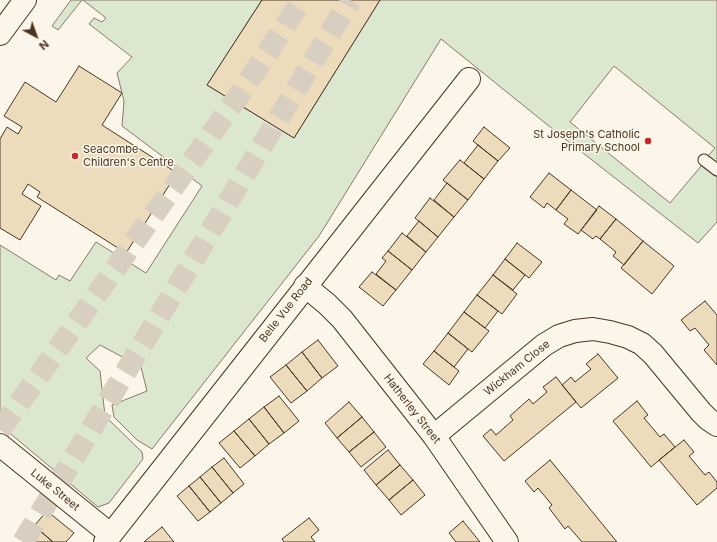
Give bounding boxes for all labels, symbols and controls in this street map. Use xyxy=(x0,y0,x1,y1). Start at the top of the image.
north arrow xyxy=(16,16,56,56)
text: N xyxy=(36,37,52,53)
place label: St Joseph's Catholic Primary School xyxy=(533,128,640,154)
marker: St Joseph's Catholic Primary School xyxy=(643,136,653,146)
place label: Seacombe Children's Centre xyxy=(83,143,174,169)
marker: Seacombe Children's Centre xyxy=(70,151,80,161)
street label: Belle Vue Road xyxy=(257,275,315,345)
street label: Wickham Close xyxy=(481,337,553,399)
street label: Hatherley Street xyxy=(381,372,443,446)
street label: Luke Street xyxy=(28,466,82,514)

